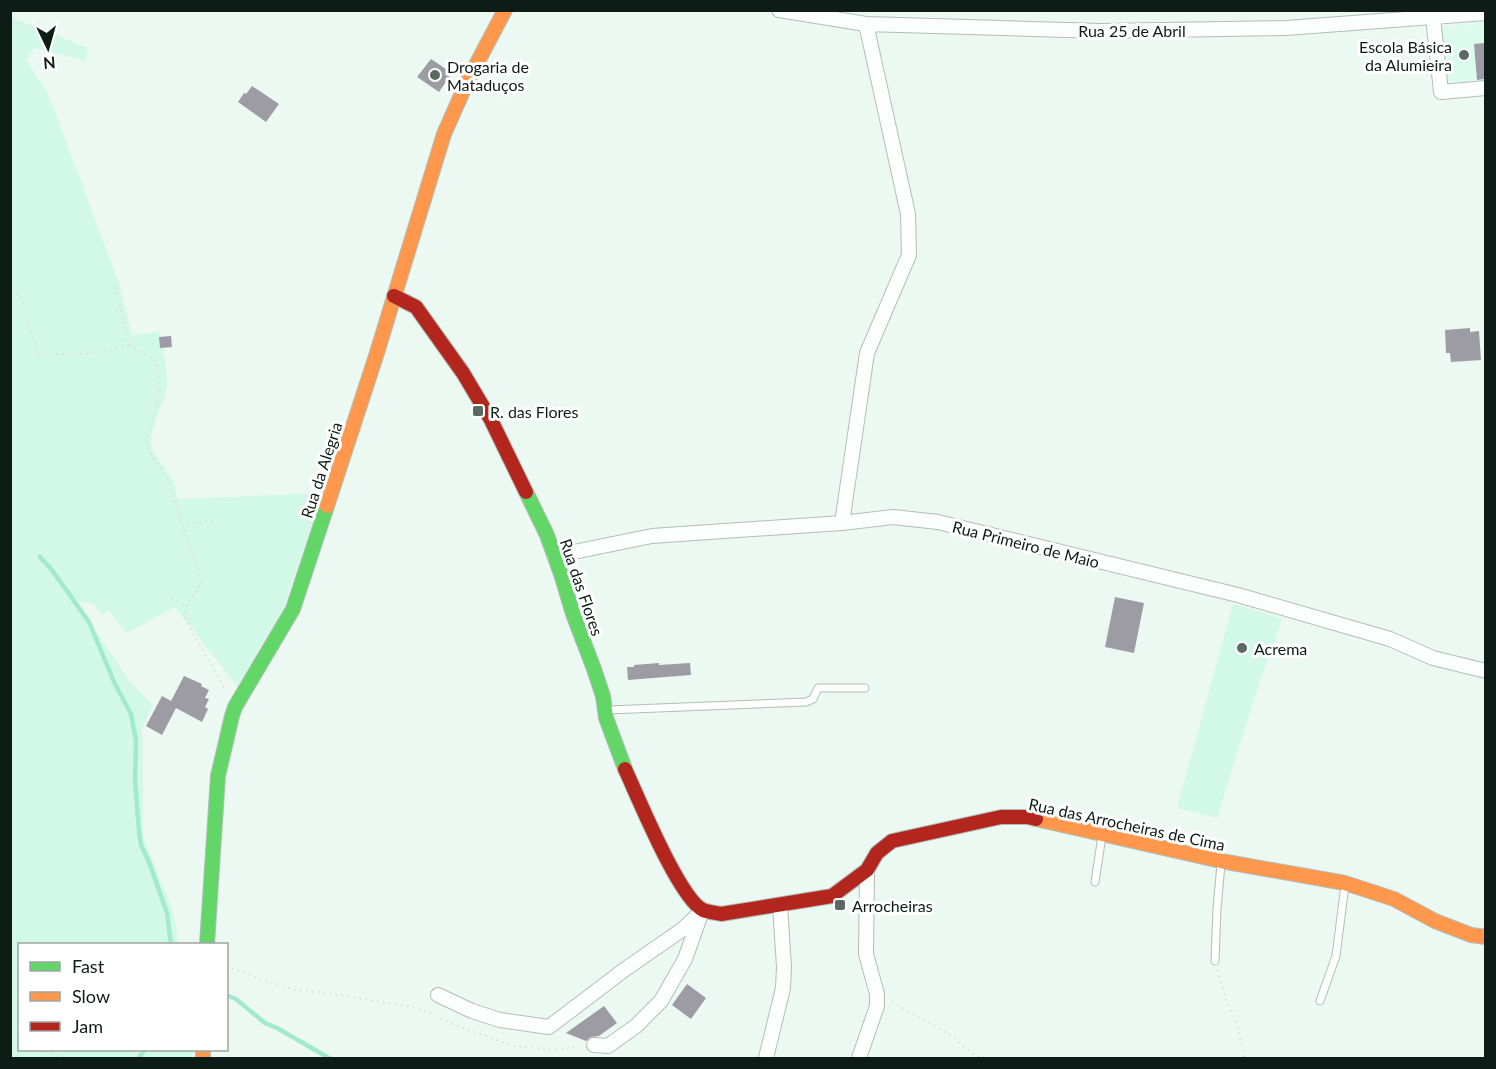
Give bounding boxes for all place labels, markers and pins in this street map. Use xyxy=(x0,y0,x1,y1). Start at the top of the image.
place label: Escola Básica da Alumieira xyxy=(1359,37,1452,74)
marker: Escola Básica da Alumieira xyxy=(1457,48,1471,62)
place label: Drogaria de Mataduços xyxy=(447,57,529,94)
marker: Drogaria de Mataduços xyxy=(428,68,442,82)
place label: R. das Flores xyxy=(490,402,579,421)
marker: R. das Flores xyxy=(471,404,485,418)
place label: Acrema xyxy=(1254,639,1307,658)
marker: Acrema xyxy=(1235,641,1249,655)
place label: Arrocheiras xyxy=(852,896,933,915)
marker: Arrocheiras xyxy=(833,898,847,912)

